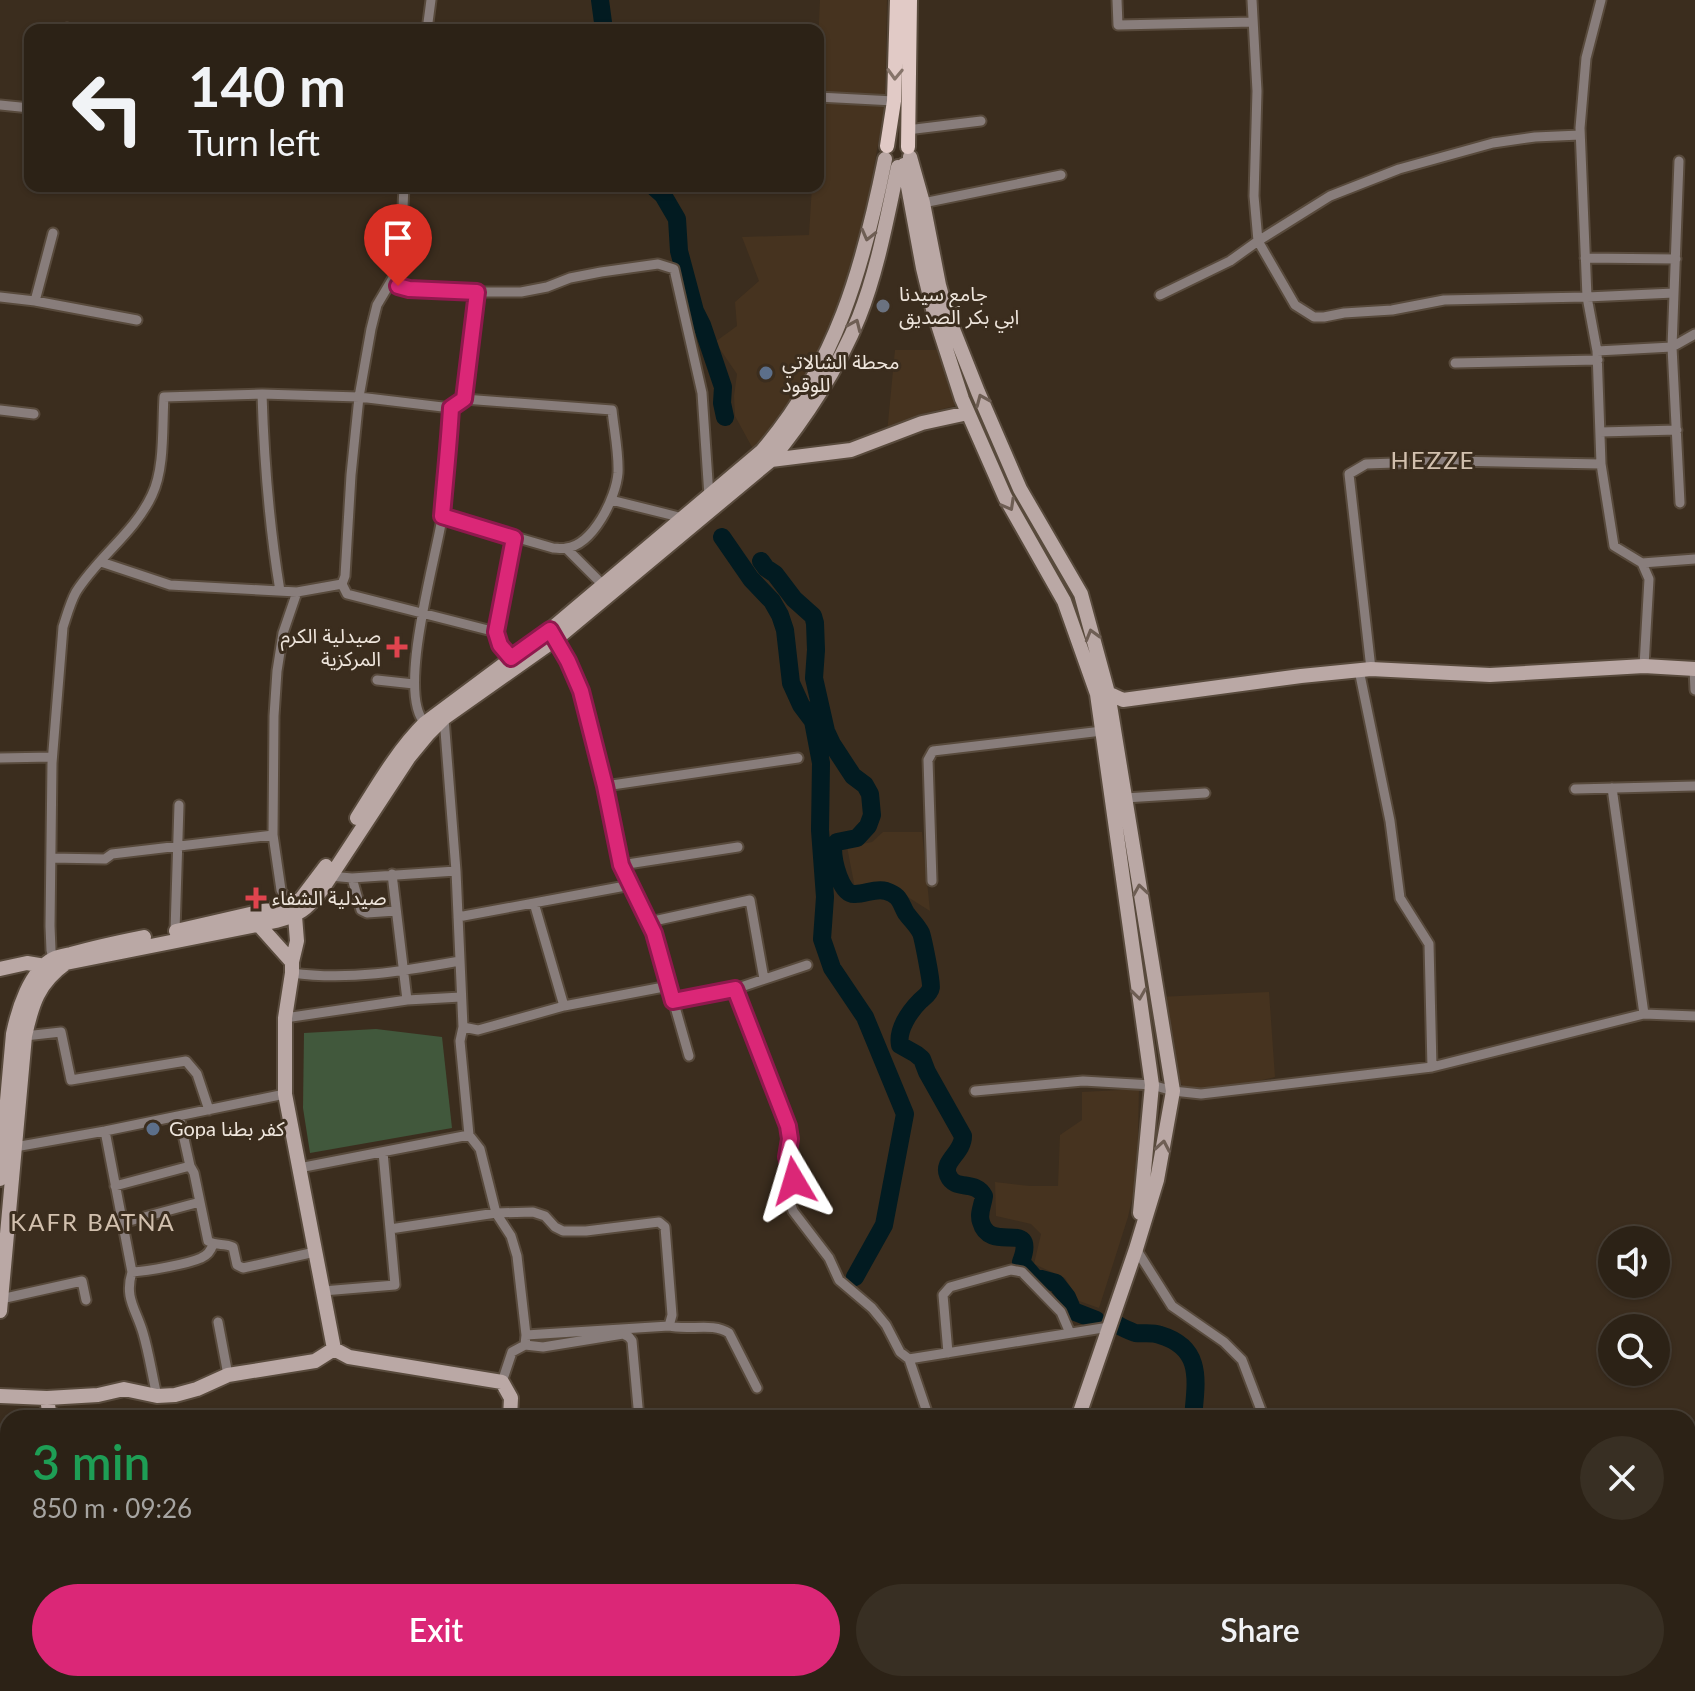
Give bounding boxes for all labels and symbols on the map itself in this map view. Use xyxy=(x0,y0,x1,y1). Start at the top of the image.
one-way arrow xyxy=(886,68,903,81)
pin xyxy=(364,204,432,286)
one-way arrow xyxy=(861,228,878,242)
place label: جامع سيدنا ابي بكر الصديق xyxy=(899,281,1019,333)
marker: جامع سيدنا ابي بكر الصديق xyxy=(874,297,892,315)
one-way arrow xyxy=(845,319,861,333)
place label: محطة الشالاتي للوقود xyxy=(782,349,899,397)
marker: محطة الشالاتي للوقود xyxy=(757,364,775,382)
one-way arrow xyxy=(975,394,991,408)
district label: HEZZE xyxy=(1391,445,1475,474)
one-way arrow xyxy=(1000,497,1015,512)
place label: صيدلية الكرم المركزية xyxy=(280,623,381,671)
one-way arrow xyxy=(1085,628,1101,642)
marker: صيدلية الكرم المركزية xyxy=(388,638,406,656)
one-way arrow xyxy=(1132,883,1149,897)
place label: صيدلية الشفاء xyxy=(272,885,387,909)
marker: صيدلية الشفاء xyxy=(247,889,265,907)
one-way arrow xyxy=(1130,987,1147,1001)
place label: Gopa كفر بطنا xyxy=(169,1116,285,1141)
marker: Gopa كفر بطنا xyxy=(144,1120,162,1138)
position arrow xyxy=(752,1139,836,1223)
one-way arrow xyxy=(1153,1139,1170,1153)
district label: KAFR BATNA xyxy=(10,1207,176,1236)

